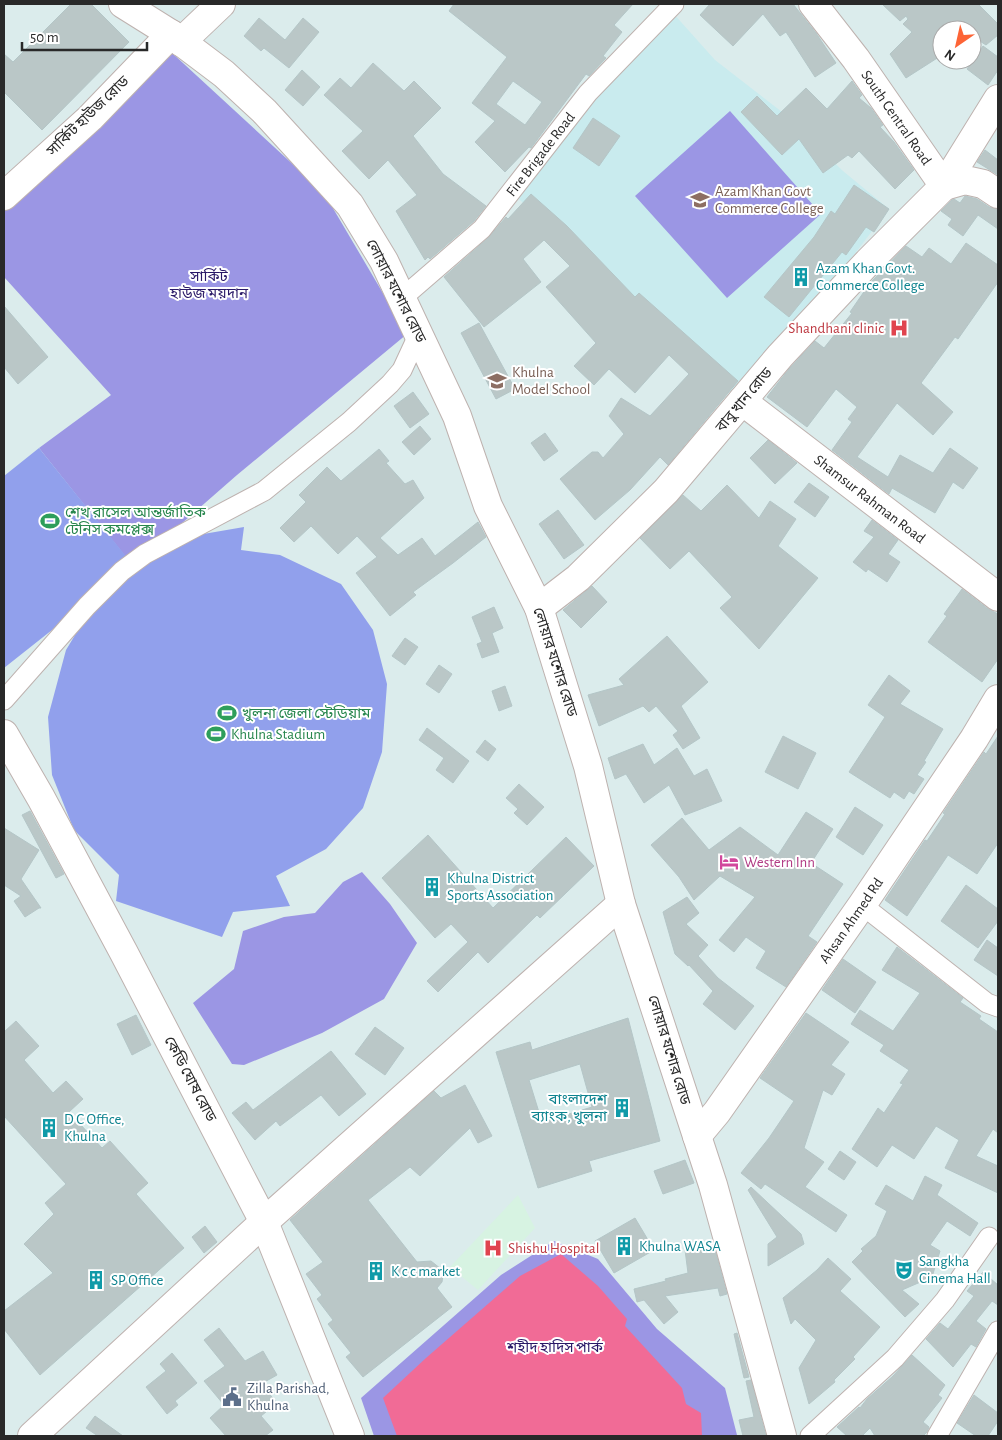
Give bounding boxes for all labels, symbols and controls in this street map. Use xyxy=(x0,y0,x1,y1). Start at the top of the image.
scale bar xyxy=(22,20,148,52)
north arrow xyxy=(932,20,982,70)
text: 50 m xyxy=(30,30,59,45)
text: N xyxy=(942,46,958,63)
street label: South Central Road xyxy=(859,67,935,168)
street label: সার্কিট হাউজ রোড xyxy=(42,72,132,159)
street label: Fire Brigade Road xyxy=(503,109,578,199)
place label: Azam Khan Govt Commerce College xyxy=(715,184,824,216)
school or university icon: Azam Khan Govt Commerce College xyxy=(689,189,711,211)
street label: লোয়ার যশোর রোড xyxy=(363,237,429,345)
place label: Azam Khan Govt. Commerce College xyxy=(816,261,925,293)
building icon: Azam Khan Govt. Commerce College xyxy=(790,266,812,288)
park label: সার্কিট হাউজ ময়দান xyxy=(169,267,249,301)
hospital icon: Shandhani clinic xyxy=(888,317,910,339)
place label: Shandhani clinic xyxy=(788,321,884,336)
place label: Khulna Model School xyxy=(512,365,591,397)
street label: বাবু খান রোড xyxy=(712,365,776,436)
school or university icon: Khulna Model School xyxy=(486,370,508,392)
street label: Shamsur Rahman Road xyxy=(811,452,928,546)
place label: শেখ রাসেল আন্তর্জাতিক টেনিস কমপ্লেক্স xyxy=(65,503,207,537)
sports icon: শেখ রাসেল আন্তর্জাতিক টেনিস কমপ্লেক্স xyxy=(39,510,61,532)
street label: লোয়ার যশোর রোড xyxy=(530,605,580,719)
sports icon: খুলনা জেলা স্টেডিয়াম xyxy=(216,702,238,724)
place label: খুলনা জেলা স্টেডিয়াম xyxy=(242,705,371,722)
sports icon: Khulna Stadium xyxy=(205,723,227,745)
place label: Khulna Stadium xyxy=(231,727,325,742)
hotel icon: Western Inn xyxy=(718,851,740,873)
place label: Western Inn xyxy=(744,855,815,870)
place label: Khulna District Sports Association xyxy=(447,871,553,903)
street label: Ahsan Ahmed Rd xyxy=(816,875,886,966)
building icon: Khulna District Sports Association xyxy=(421,876,443,898)
street label: লোয়ার যশোর রোড xyxy=(645,993,693,1107)
street label: কেডি ঘোষ রোড xyxy=(161,1033,220,1124)
place label: বাংলাদেশ ব্যাংক, খুলনা xyxy=(531,1092,608,1125)
building icon: বাংলাদেশ ব্যাংক, খুলনা xyxy=(611,1097,633,1119)
place label: D C Office, Khulna xyxy=(64,1112,124,1144)
building icon: D C Office, Khulna xyxy=(38,1117,60,1139)
building icon: Khulna WASA xyxy=(613,1235,635,1257)
hospital icon: Shishu Hospital xyxy=(482,1237,504,1259)
place label: Khulna WASA xyxy=(639,1239,721,1254)
place label: Shishu Hospital xyxy=(508,1241,599,1256)
place label: Sangkha Cinema Hall xyxy=(919,1254,991,1286)
theatre icon: Sangkha Cinema Hall xyxy=(893,1259,915,1281)
building icon: K c c market xyxy=(365,1260,387,1282)
place label: K c c market xyxy=(391,1264,460,1279)
building icon: SP Office xyxy=(85,1269,107,1291)
place label: SP Office xyxy=(111,1273,164,1288)
park label: শহীদ হাদিস পার্ক xyxy=(506,1338,604,1355)
place label: Zilla Parishad, Khulna xyxy=(247,1381,330,1413)
public building icon: Zilla Parishad, Khulna xyxy=(221,1386,243,1408)

